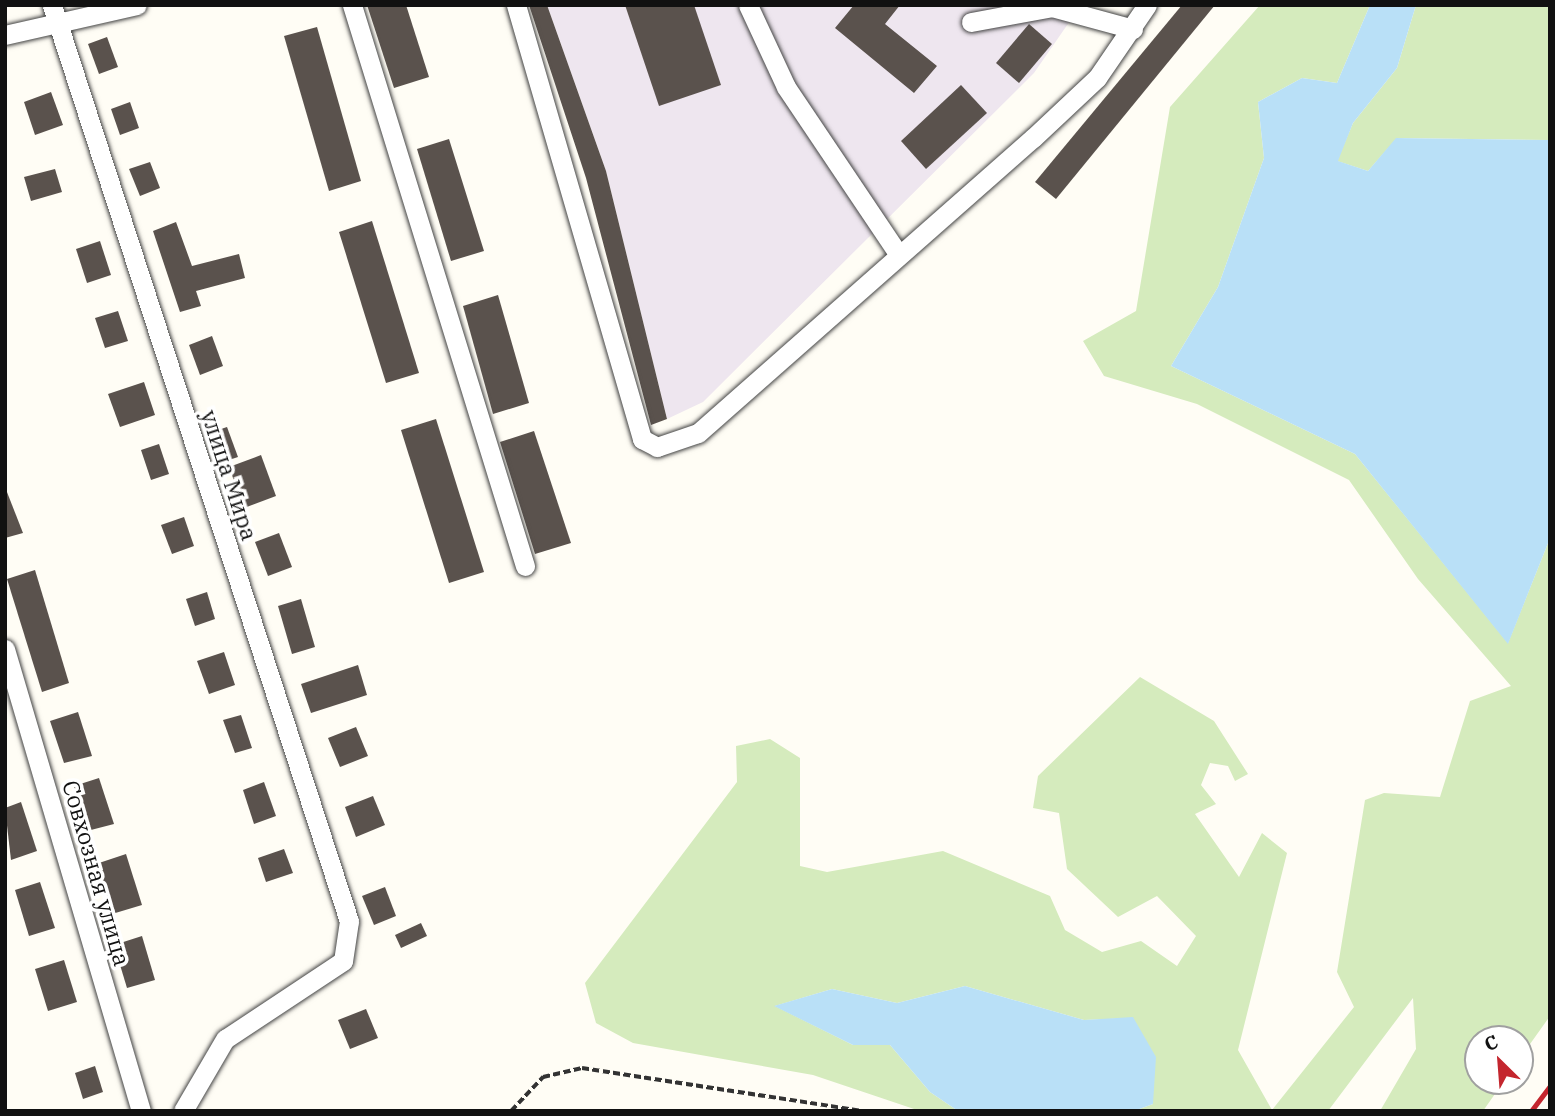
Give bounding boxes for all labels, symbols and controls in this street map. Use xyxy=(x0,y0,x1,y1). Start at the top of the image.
street label: улица Мира xyxy=(196,406,264,544)
street label: Совхозная улица xyxy=(57,777,137,969)
north arrow xyxy=(1464,1025,1534,1095)
text: С xyxy=(1480,1029,1502,1056)

